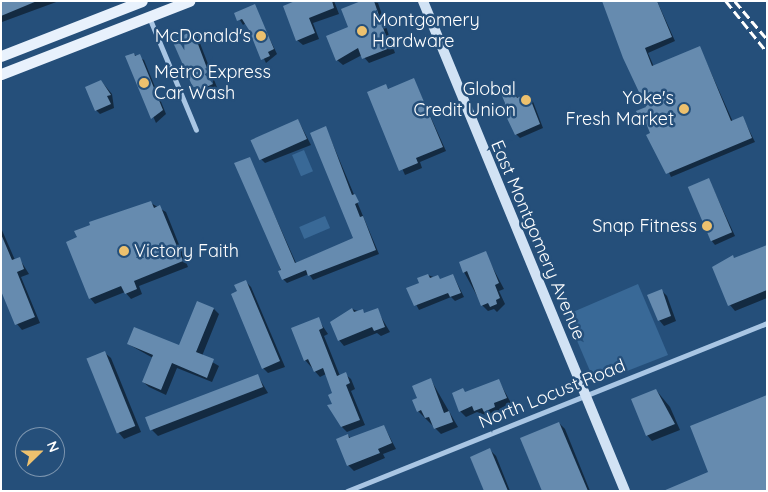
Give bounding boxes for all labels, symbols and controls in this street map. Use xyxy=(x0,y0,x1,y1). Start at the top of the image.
place label: Montgomery Hardware xyxy=(372,10,480,52)
place label: McDonald's xyxy=(155,25,251,47)
marker: Montgomery Hardware xyxy=(356,25,368,37)
marker: McDonald's xyxy=(255,30,267,42)
place label: Metro Express Car Wash xyxy=(154,62,271,104)
marker: Metro Express Car Wash xyxy=(138,77,150,89)
place label: Global Credit Union xyxy=(413,79,516,122)
place label: Yoke's Fresh Market xyxy=(565,88,674,130)
marker: Global Credit Union xyxy=(520,94,532,106)
marker: Yoke's Fresh Market xyxy=(678,103,690,115)
street label: East Montgomery Avenue xyxy=(486,137,590,343)
place label: Snap Fitness xyxy=(592,215,697,237)
marker: Snap Fitness xyxy=(701,220,713,232)
place label: Victory Faith xyxy=(134,240,239,262)
marker: Victory Faith xyxy=(118,245,130,257)
street label: North Locust Road xyxy=(476,355,628,433)
north arrow xyxy=(15,427,65,477)
text: N xyxy=(43,439,63,455)

